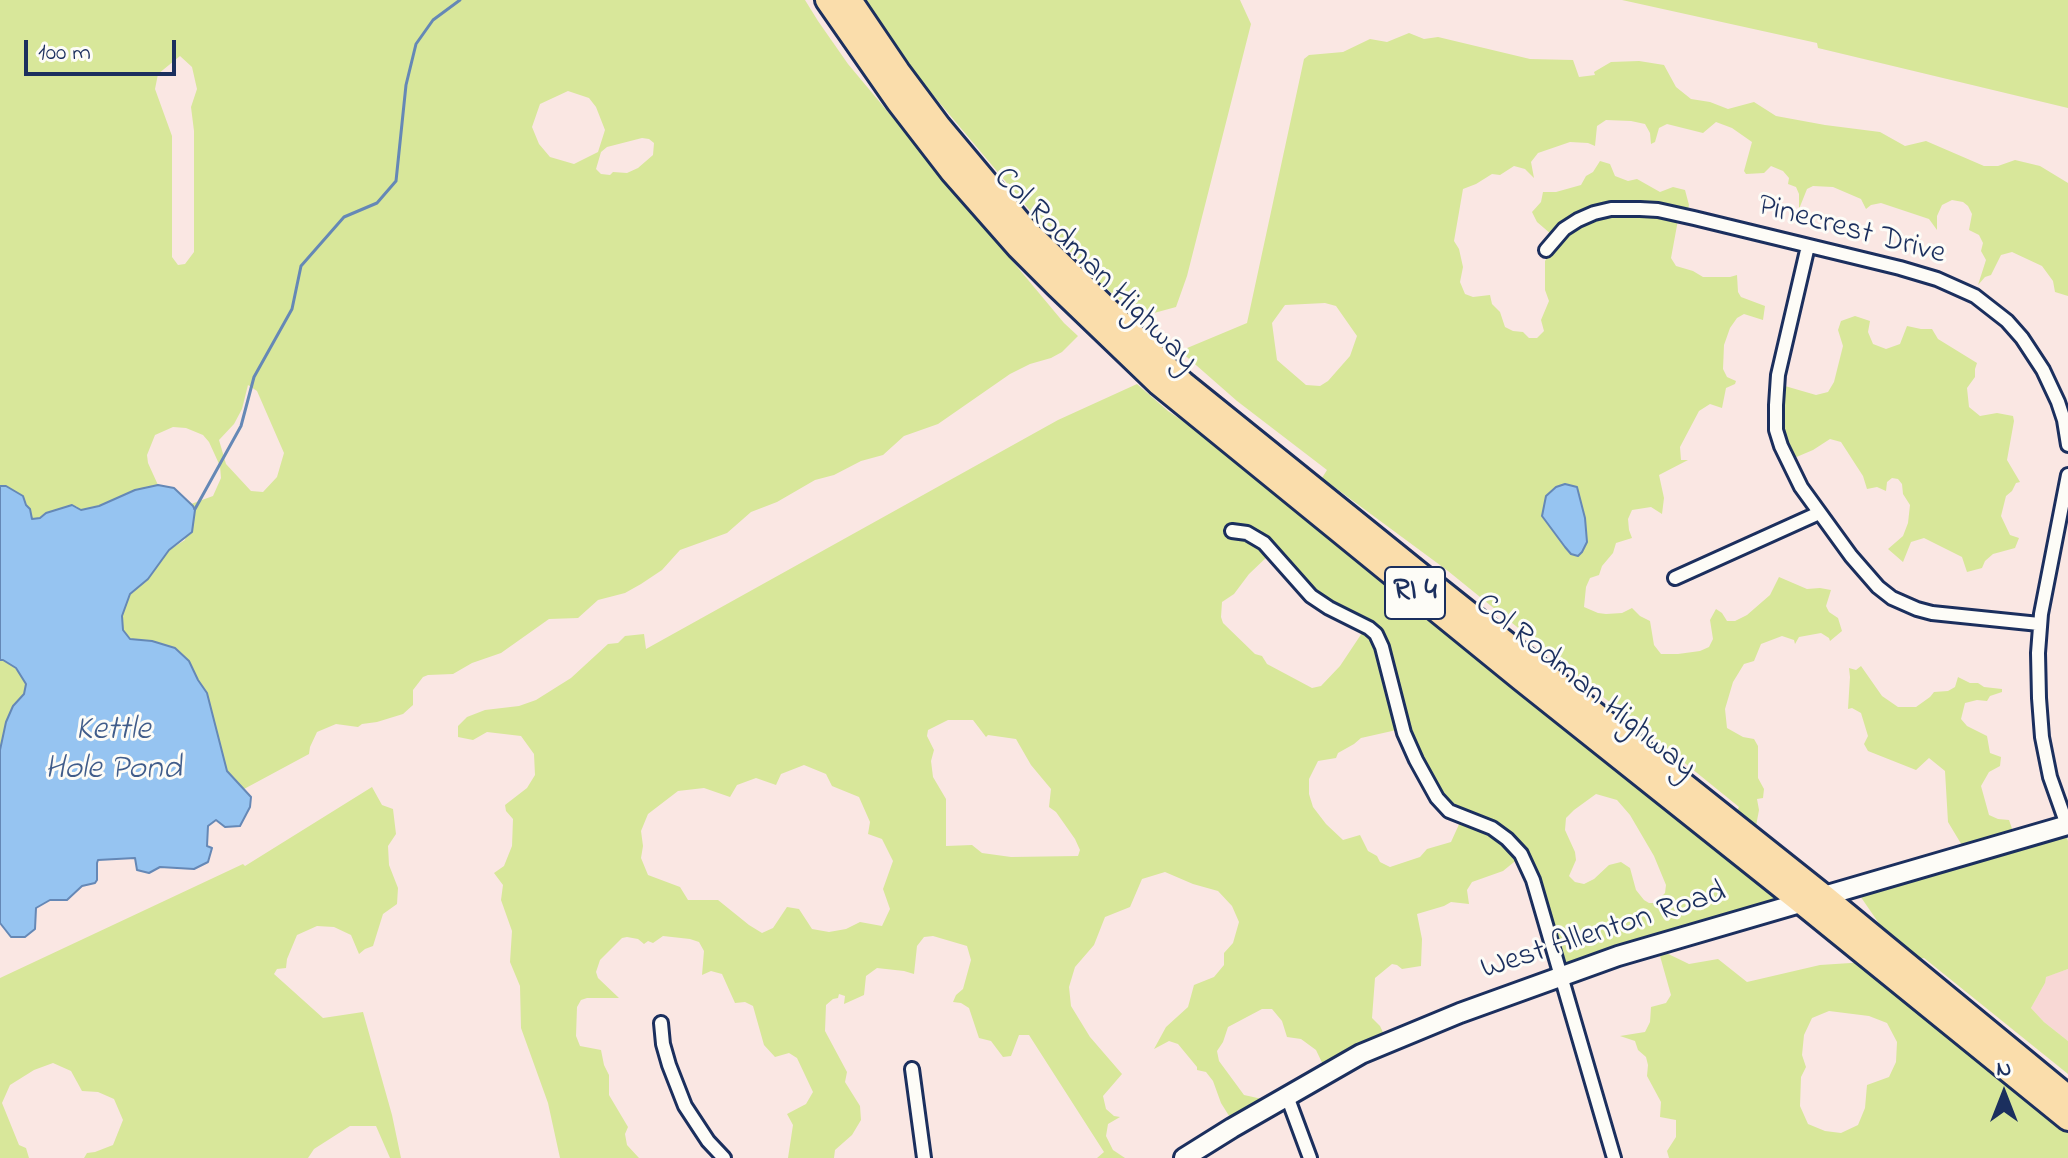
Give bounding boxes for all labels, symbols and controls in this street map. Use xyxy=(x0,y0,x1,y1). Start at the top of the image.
scale bar xyxy=(28,24,180,74)
text: 100 m xyxy=(38,36,91,71)
street label: Col Rodman Highway xyxy=(984,161,1204,381)
street label: Pinecrest Drive xyxy=(1753,189,1949,275)
road number: RI 4 xyxy=(1385,567,1445,619)
street label: Col Rodman Highway xyxy=(1466,587,1702,789)
water label: Kettle Hole Pond xyxy=(44,712,182,792)
street label: West Allenton Road xyxy=(1477,875,1731,991)
north arrow xyxy=(1964,1054,2044,1134)
text: N xyxy=(1997,1054,2011,1086)

